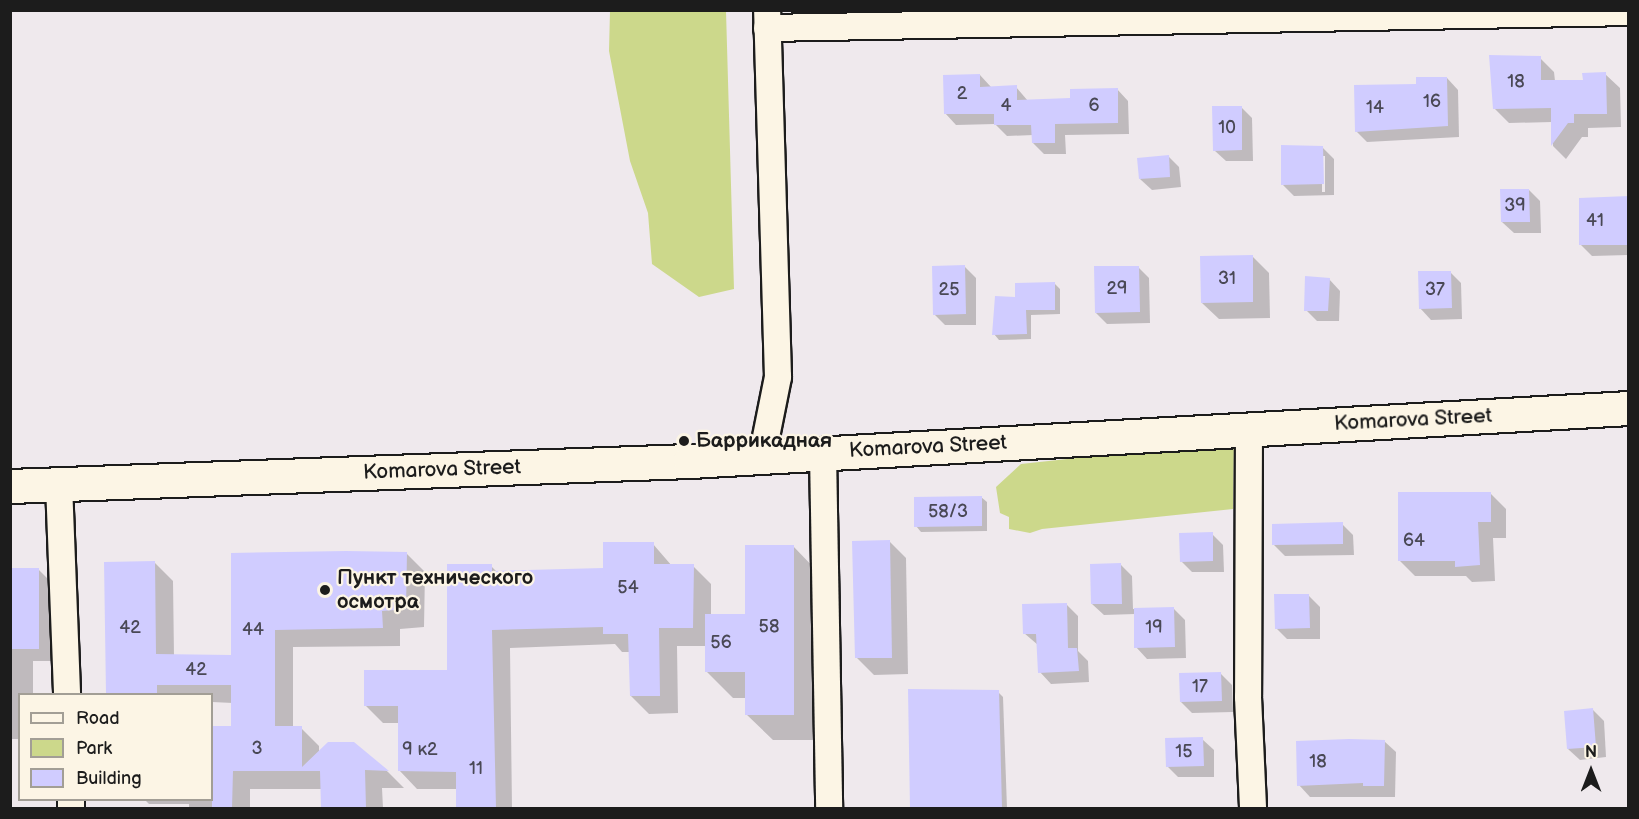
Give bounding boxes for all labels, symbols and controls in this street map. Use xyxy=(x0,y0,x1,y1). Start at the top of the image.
house number: 18 xyxy=(1507,71,1525,93)
house number: 2 xyxy=(957,83,967,105)
house number: 16 xyxy=(1423,91,1441,113)
house number: 4 xyxy=(1001,95,1011,117)
house number: 6 xyxy=(1089,95,1099,117)
house number: 14 xyxy=(1366,97,1384,119)
house number: 10 xyxy=(1218,117,1236,139)
house number: 39 xyxy=(1504,195,1526,217)
house number: 41 xyxy=(1586,210,1604,232)
house number: 31 xyxy=(1218,268,1236,290)
house number: 29 xyxy=(1106,278,1128,300)
house number: 25 xyxy=(939,279,959,301)
house number: 37 xyxy=(1425,279,1445,301)
street label: Komarova Street xyxy=(1333,403,1493,437)
place label: Баррикадная xyxy=(696,428,832,454)
street label: Komarova Street xyxy=(848,430,1008,464)
marker: Баррикадная xyxy=(677,434,691,448)
street label: Komarova Street xyxy=(362,455,522,485)
house number: 58/3 xyxy=(928,501,968,523)
house number: 64 xyxy=(1403,530,1425,552)
place label: Пункт технического осмотра xyxy=(337,565,533,615)
house number: 54 xyxy=(617,577,639,599)
marker: Пункт технического осмотра xyxy=(318,583,332,597)
house number: 58 xyxy=(759,616,779,638)
house number: 42 xyxy=(119,617,141,639)
house number: 19 xyxy=(1145,617,1163,639)
house number: 44 xyxy=(242,619,264,641)
house number: 56 xyxy=(710,632,732,654)
house number: 42 xyxy=(185,659,207,681)
house number: 17 xyxy=(1192,676,1208,698)
legend xyxy=(18,693,213,801)
text: Road xyxy=(76,708,120,729)
text: Park xyxy=(76,738,112,759)
house number: 3 xyxy=(251,738,263,760)
house number: 9 к2 xyxy=(402,739,438,761)
house number: 15 xyxy=(1175,741,1193,763)
north arrow xyxy=(1561,741,1621,801)
text: N xyxy=(1585,743,1597,762)
house number: 18 xyxy=(1309,751,1327,773)
house number: 11 xyxy=(469,758,483,780)
text: Building xyxy=(76,768,142,789)

